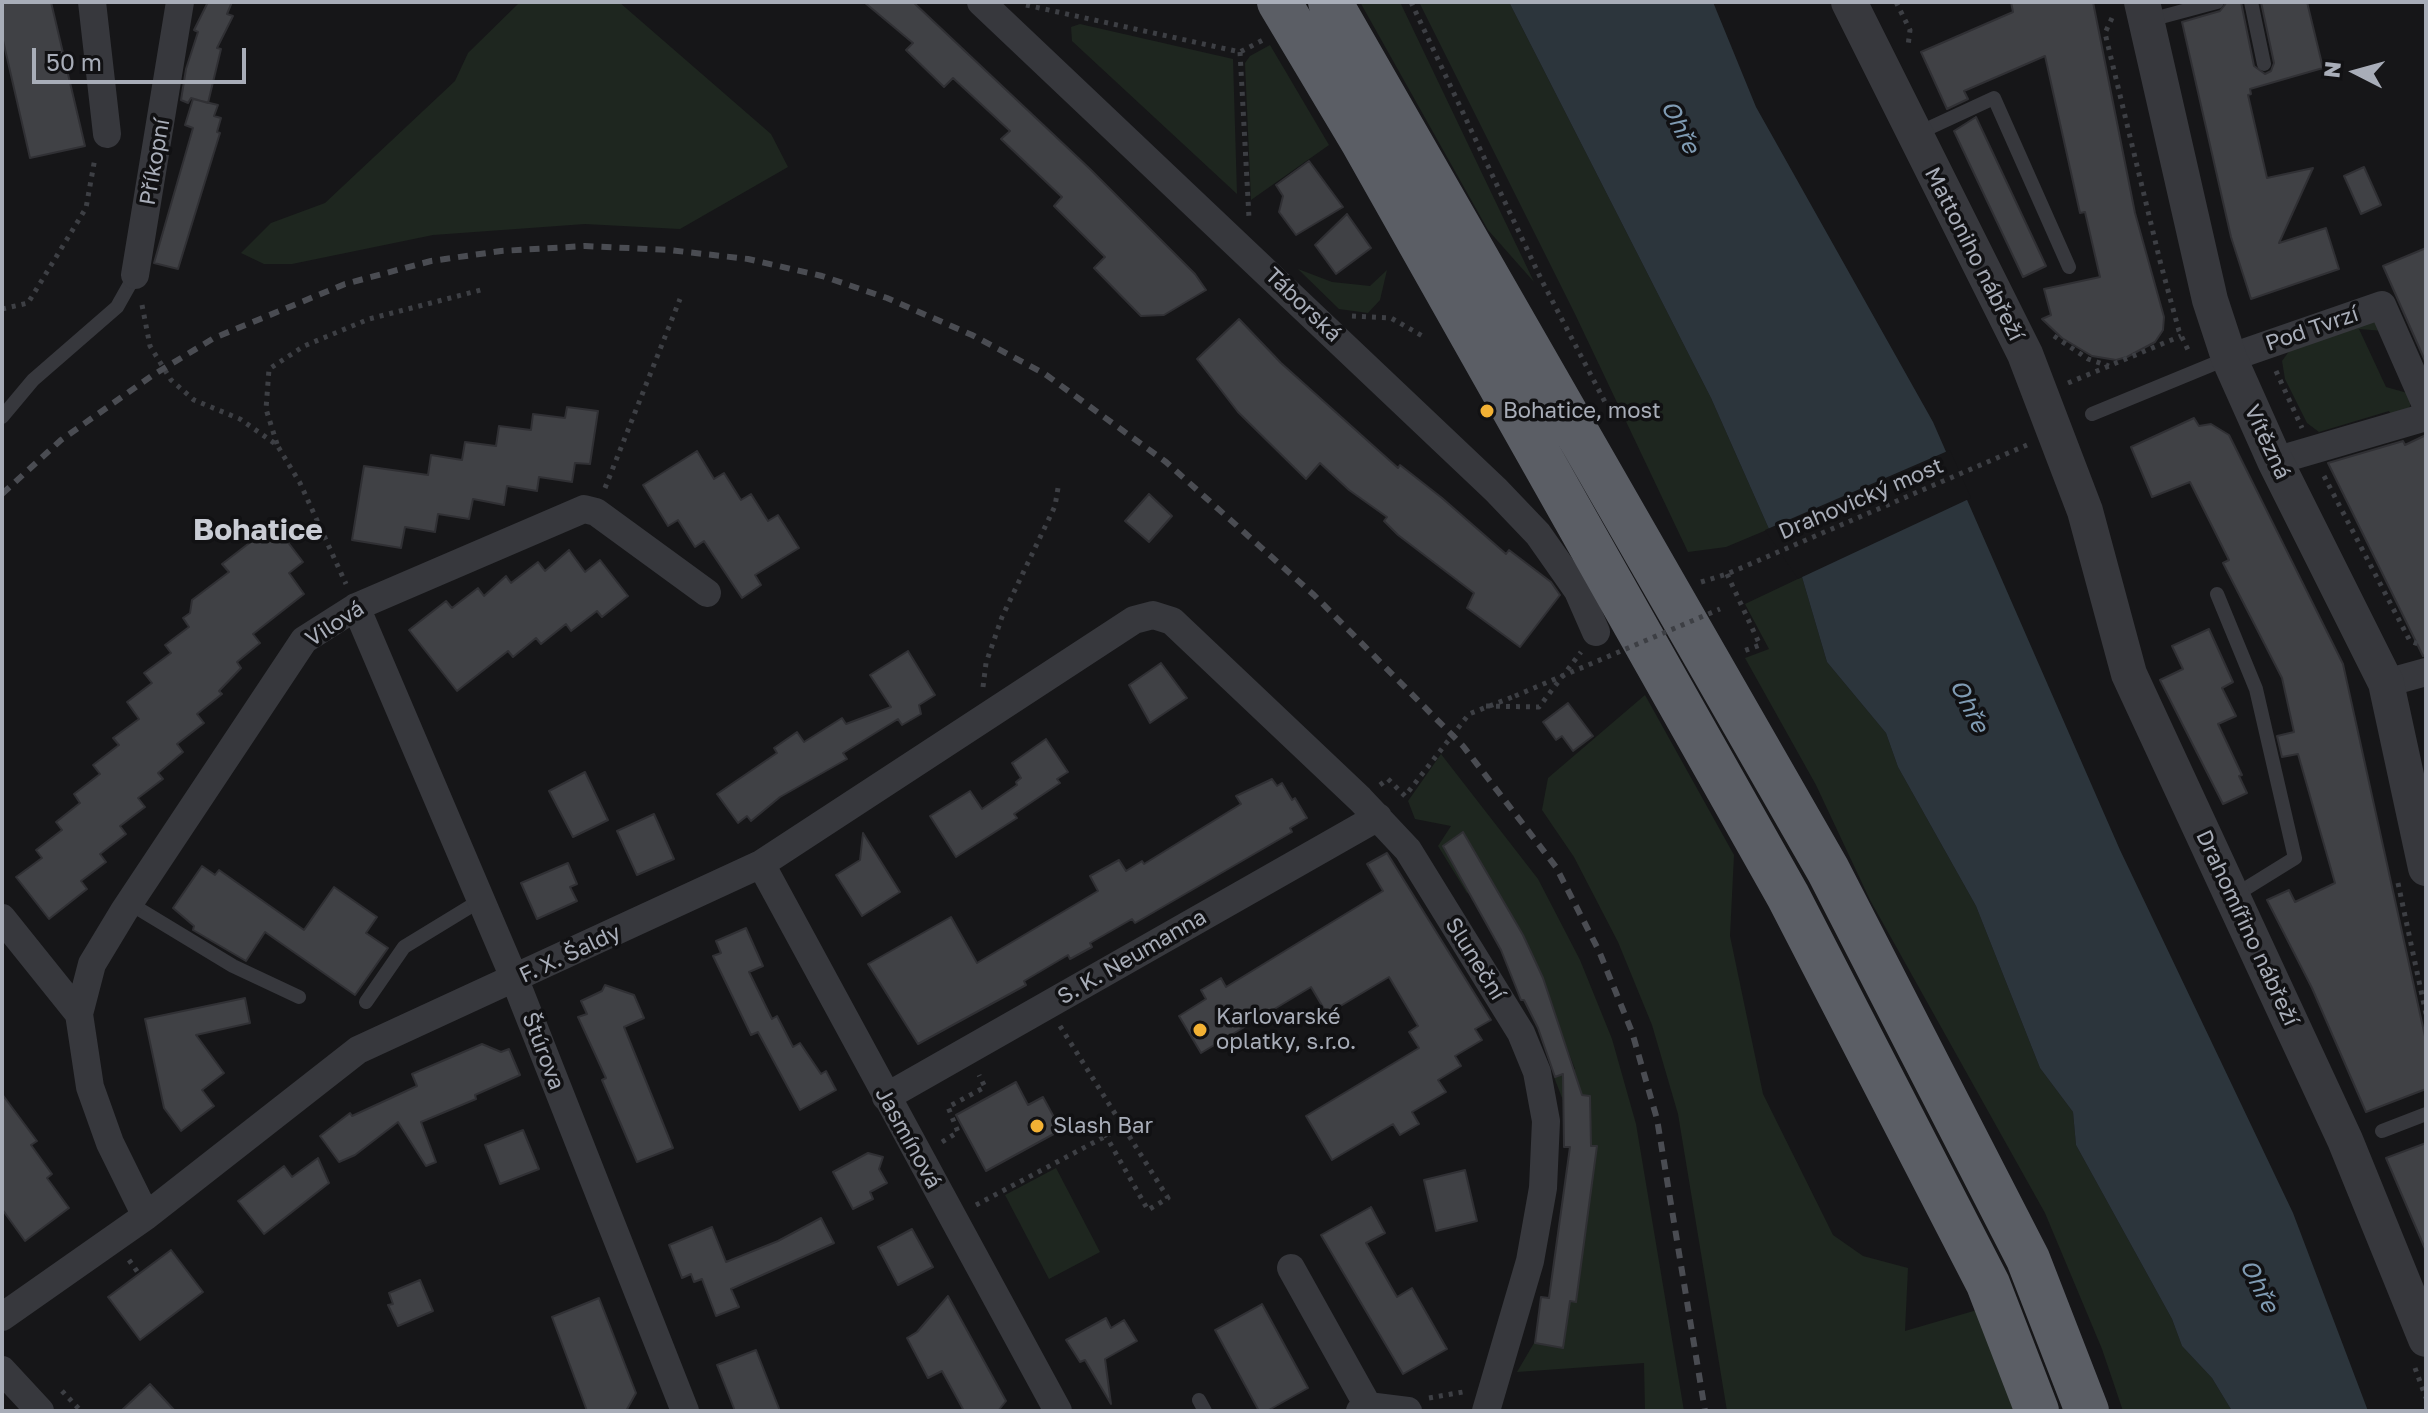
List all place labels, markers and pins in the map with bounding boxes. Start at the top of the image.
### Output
place label: Bohatice, most [1503,398,1661,424]
marker: Bohatice, most [1478,402,1496,420]
place label: Karlovarské oplatky, s.r.o. [1216,1004,1356,1056]
marker: Karlovarské oplatky, s.r.o. [1191,1021,1209,1039]
place label: Slash Bar [1053,1113,1153,1139]
marker: Slash Bar [1028,1117,1046,1135]

